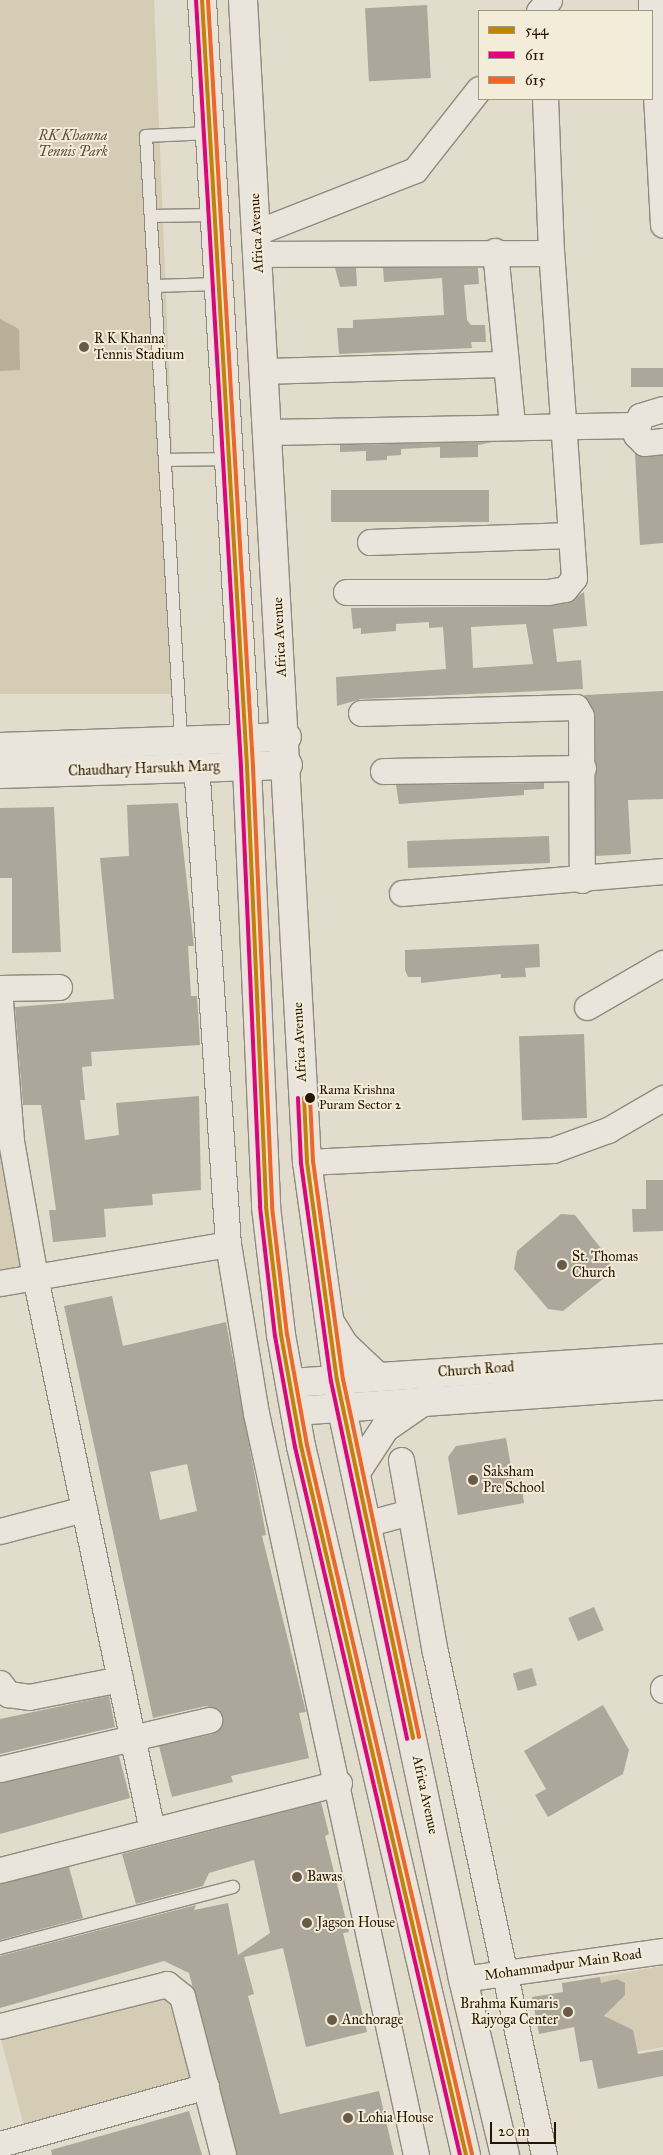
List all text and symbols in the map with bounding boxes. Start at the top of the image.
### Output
legend [478,10,653,100]
text: 544 [525,21,548,39]
text: 611 [525,46,544,64]
text: 615 [525,71,545,89]
park label: RK Khanna Tennis Park [38,128,108,160]
street label: Africa Avenue [247,193,267,273]
place label: R K Khanna Tennis Stadium [94,331,184,364]
marker: R K Khanna Tennis Stadium [78,341,90,353]
street label: Africa Avenue [270,597,290,677]
street label: Chaudhary Harsukh Marg [68,758,220,780]
street label: Africa Avenue [290,1002,310,1082]
place label: Rama Krishna Puram Sector 2 [319,1083,401,1114]
marker: Rama Krishna Puram Sector 2 [305,1093,315,1103]
place label: St. Thomas Church [572,1249,638,1282]
marker: St. Thomas Church [556,1259,568,1271]
street label: Church Road [437,1359,515,1381]
place label: Saksham Pre School [483,1464,545,1496]
marker: Saksham Pre School [467,1474,479,1486]
street label: Africa Avenue [408,1754,442,1836]
place label: Bawas [307,1869,342,1885]
marker: Bawas [291,1871,303,1883]
place label: Jagson House [317,1915,395,1931]
marker: Jagson House [301,1917,313,1929]
street label: Mohammadpur Main Road [483,1946,643,1984]
place label: Brahma Kumaris Rajyoga Center [460,1996,558,2028]
marker: Brahma Kumaris Rajyoga Center [562,2006,574,2018]
place label: Anchorage [342,2012,403,2028]
marker: Anchorage [326,2014,338,2026]
place label: Lohia House [358,2110,433,2126]
marker: Lohia House [342,2112,354,2124]
scale bar [493,2112,559,2144]
text: 20 m [498,2122,530,2140]

